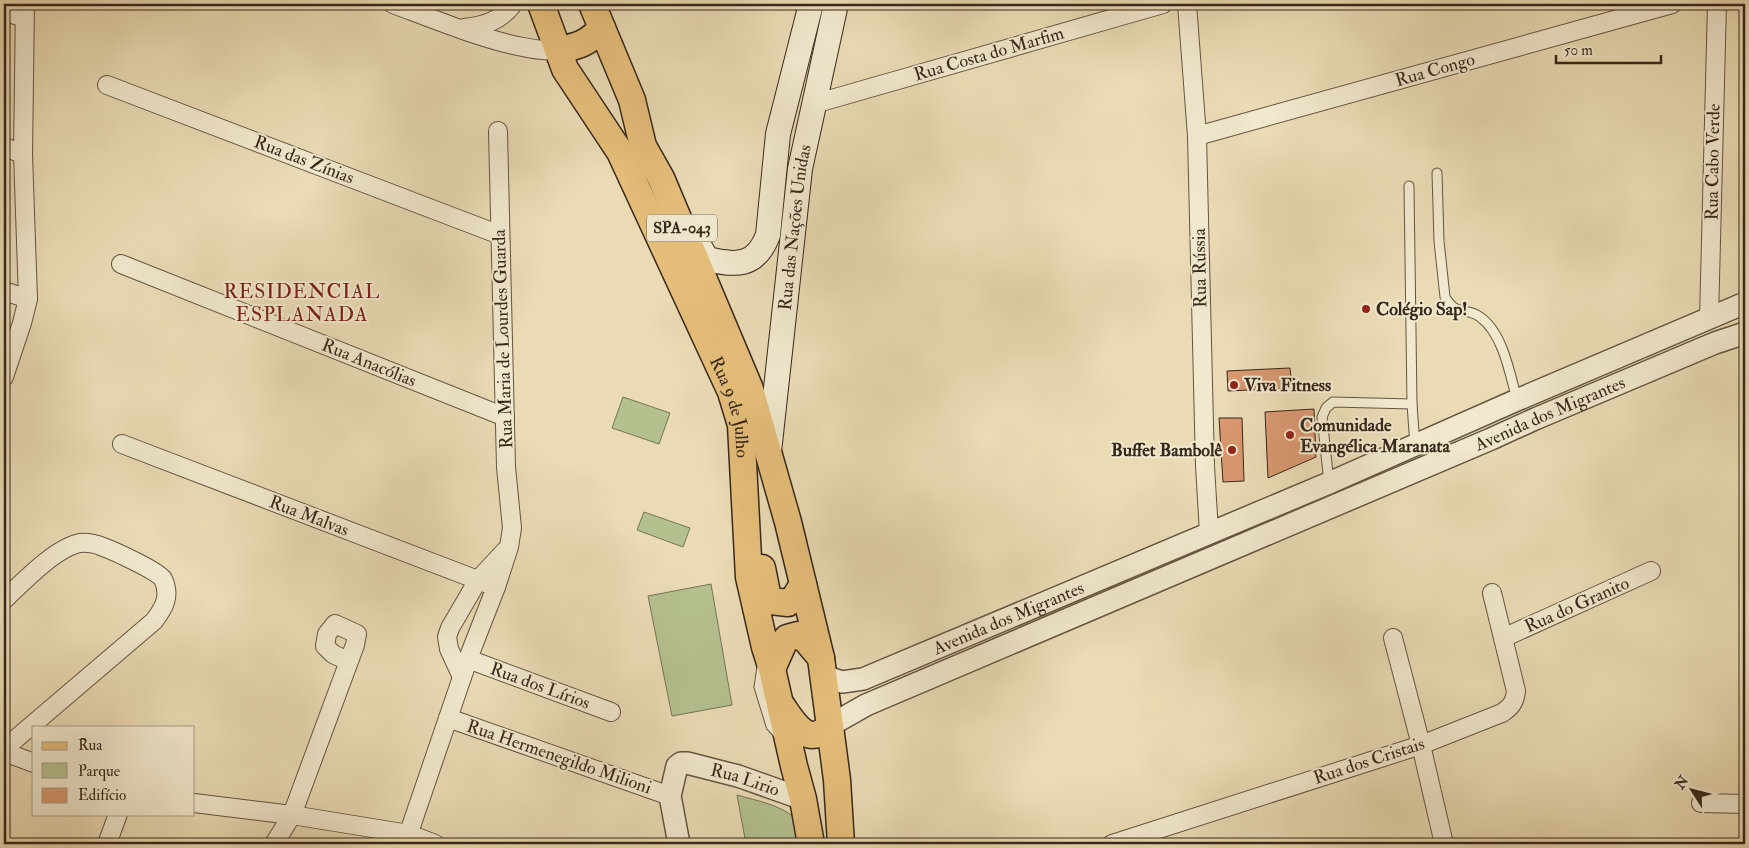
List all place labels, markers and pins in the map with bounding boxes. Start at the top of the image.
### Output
place label: Colégio Sap! [1376,298,1467,321]
marker: Colégio Sap! [1360,303,1372,315]
place label: Viva Fitness [1243,374,1331,397]
marker: Viva Fitness [1228,379,1240,391]
place label: Comunidade Evangélica Maranata [1300,414,1450,458]
marker: Comunidade Evangélica Maranata [1284,429,1296,441]
place label: Buffet Bambolê [1111,439,1222,462]
marker: Buffet Bambolê [1226,444,1238,456]

